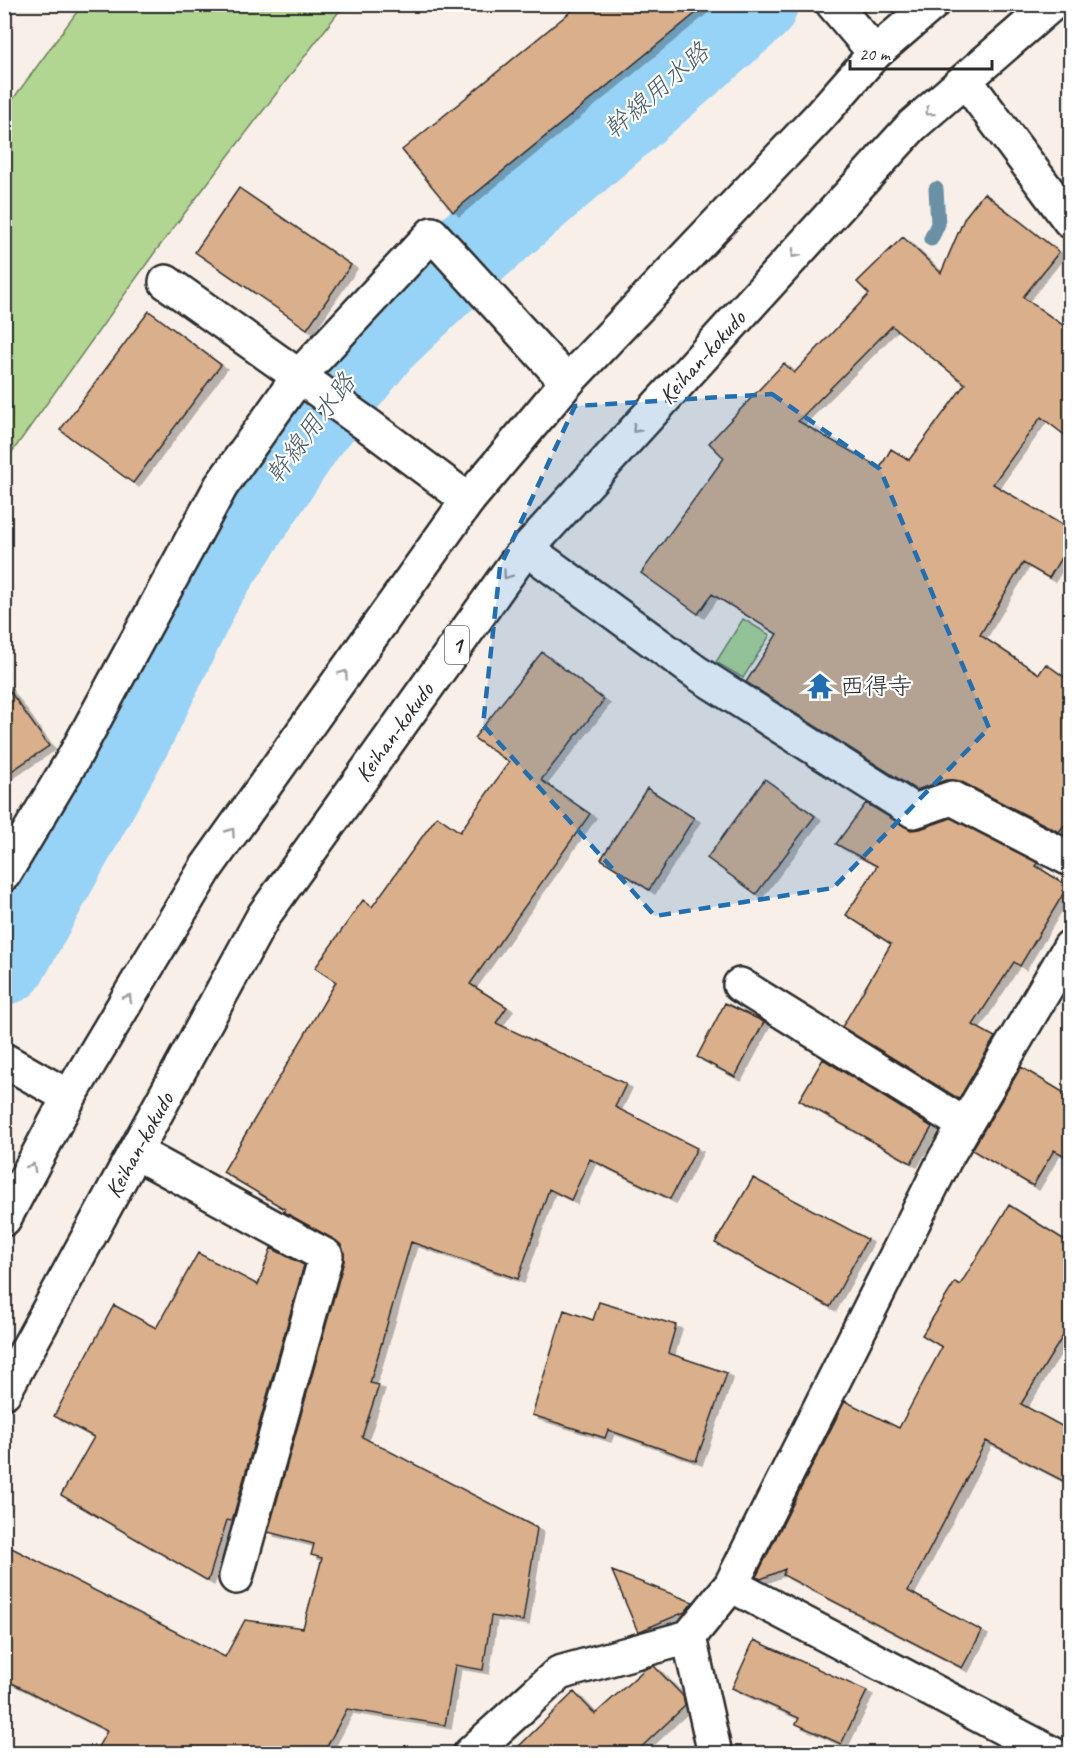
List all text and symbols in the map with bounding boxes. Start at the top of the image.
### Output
scale bar [850,33,992,71]
water label: 幹線用水路 [596,34,718,145]
text: 20 m [859,43,892,65]
one-way arrow [925,105,936,116]
one-way arrow [791,248,802,258]
street label: Keihan-kokudo [652,303,753,410]
water label: 幹線用水路 [258,365,364,490]
one-way arrow [632,423,643,433]
one-way arrow [503,569,514,580]
road number: 1 [445,626,469,664]
one-way arrow [337,669,348,680]
temple icon: 西得寺 [805,671,835,701]
place label: 西得寺 [840,671,912,701]
street label: Keihan-kokudo [348,675,441,788]
one-way arrow [224,828,235,839]
one-way arrow [121,994,133,1004]
street label: Keihan-kokudo [98,1086,181,1203]
one-way arrow [25,1163,36,1174]

